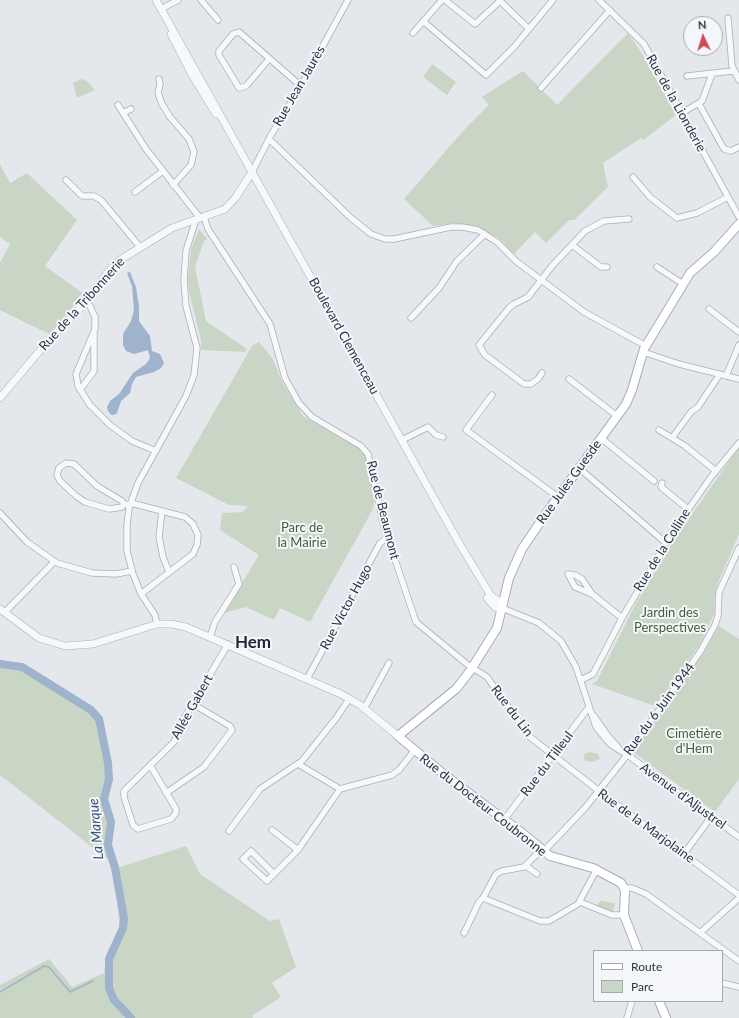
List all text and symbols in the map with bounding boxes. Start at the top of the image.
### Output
north arrow [683,16,723,56]
text: N [698,18,707,31]
street label: Rue Jean Jaurès [270,43,328,129]
street label: Rue de la Lionderie [643,52,709,154]
street label: Rue de la Tribonnerie [36,254,128,354]
street label: Boulevard Clemenceau [305,275,383,397]
street label: Rue Jules Guesde [533,437,605,527]
street label: Rue de Beaumont [363,459,403,561]
street label: Rue de la Colline [630,506,694,594]
park label: Parc de la Mairie [277,520,327,551]
street label: Rue Victor Hugo [317,562,375,652]
park label: Jardin des Perspectives [634,605,706,636]
district label: Hem [235,633,271,653]
street label: Rue du 6 Juin 1944 [620,660,698,758]
street label: Allée Gabert [168,672,216,742]
street label: Rue du Lin [488,682,536,740]
park label: Cimetière d'Hem [666,726,722,757]
street label: Rue du Tilleul [518,728,576,800]
street label: Rue du Docteur Coubronne [416,751,550,859]
street label: Avenue d'Aljustrel [637,760,729,832]
street label: Rue de la Marjolaine [595,786,697,866]
water label: La Marque [85,798,107,860]
legend [593,950,723,1002]
text: Route [631,959,662,974]
text: Parc [631,979,654,994]

